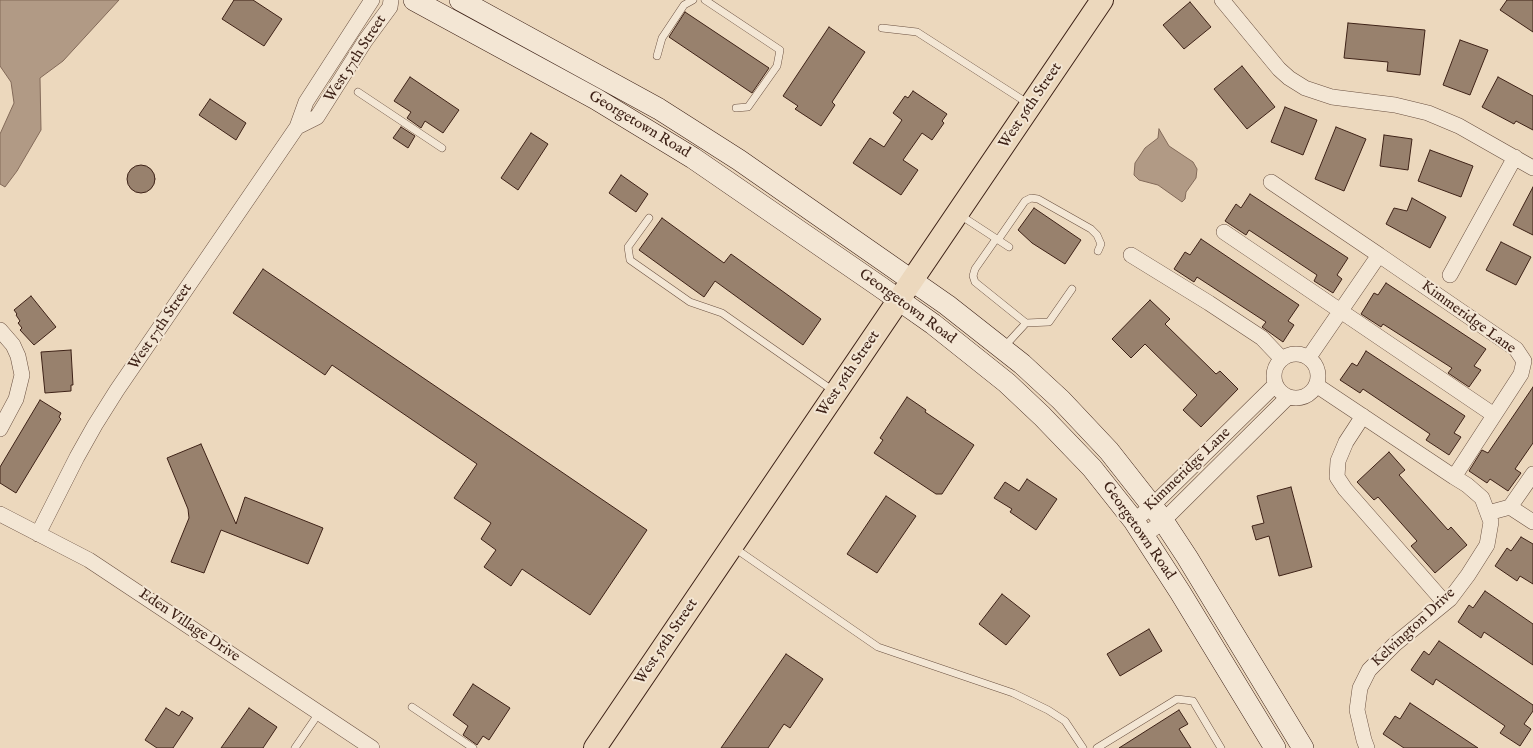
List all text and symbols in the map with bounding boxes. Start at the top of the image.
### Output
street label: West 57th Street [321,12,391,106]
street label: West 56th Street [996,60,1066,152]
street label: Georgetown Road [585,88,693,162]
street label: Georgetown Road [855,266,959,348]
street label: Kimmeridge Lane [1417,278,1519,358]
street label: West 57th Street [126,280,196,374]
street label: West 56th Street [814,328,884,420]
street label: Kimmeridge Lane [1141,424,1235,516]
street label: Georgetown Road [1098,479,1178,583]
street label: Eden Village Drive [135,585,243,667]
street label: Kelvington Drive [1368,585,1460,671]
street label: West 56th Street [632,596,702,688]

